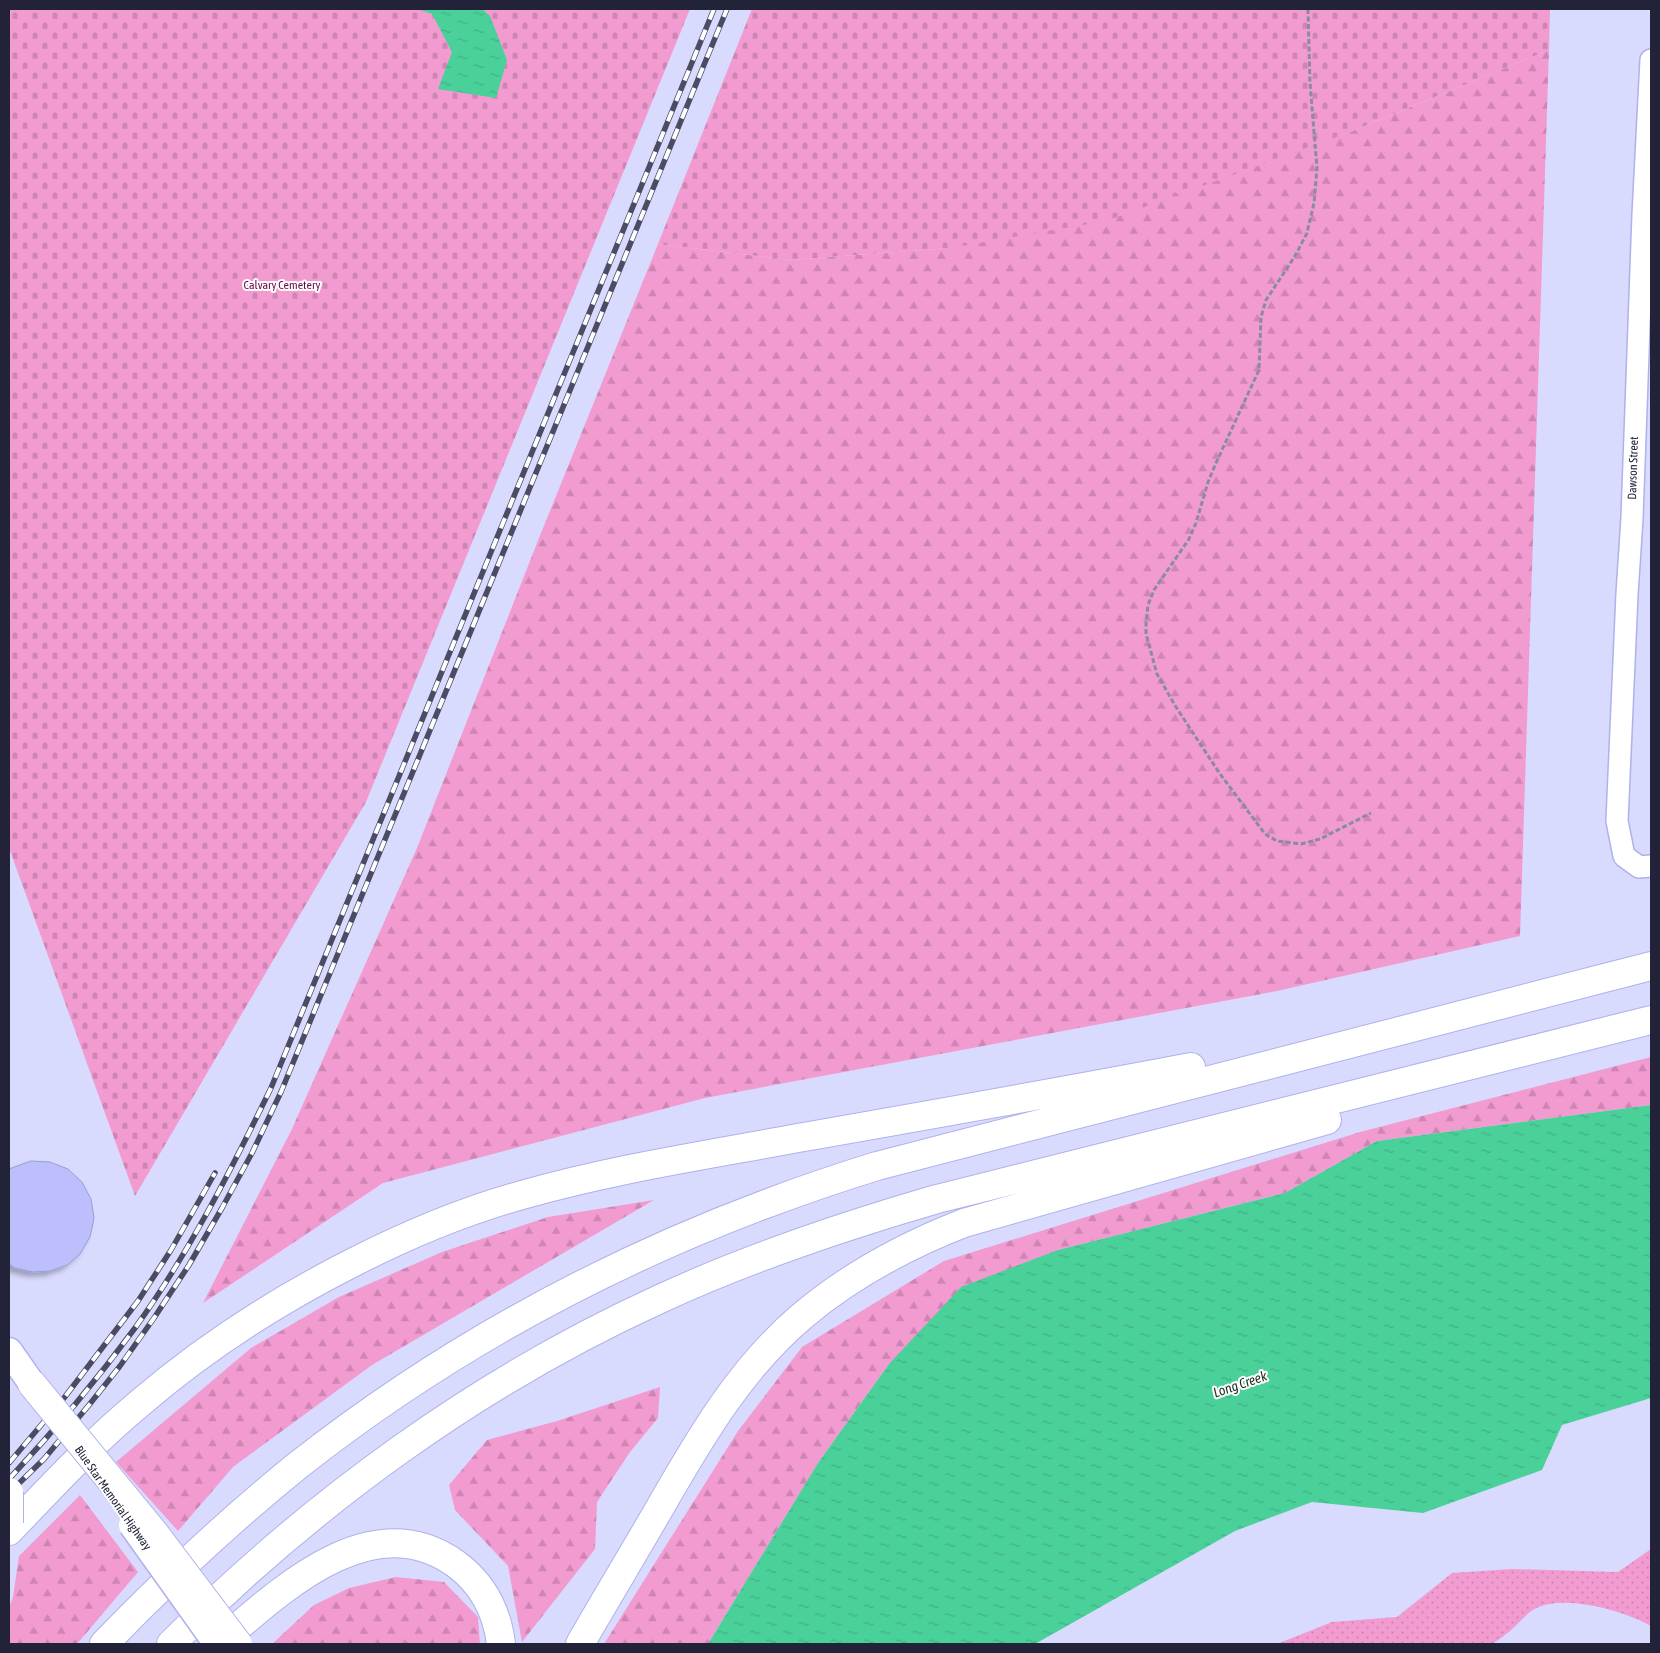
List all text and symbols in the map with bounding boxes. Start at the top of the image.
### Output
park label: Calvary Cemetery [244,278,320,292]
street label: Dawson Street [1625,436,1641,500]
water label: Long Creek [1211,1367,1270,1401]
street label: Blue Star Memorial Highway [72,1443,154,1553]

